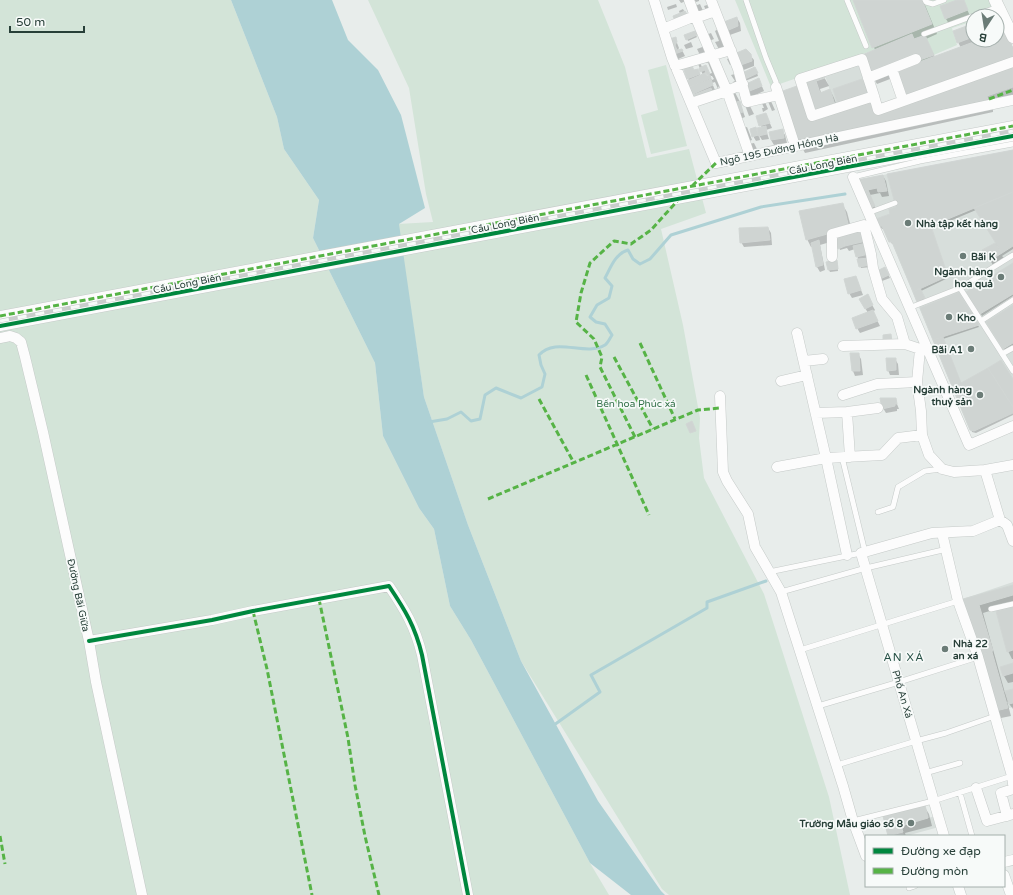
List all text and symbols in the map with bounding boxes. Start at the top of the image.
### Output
scale bar [10,8,84,34]
north arrow [965,8,1005,48]
text: 50 m [16,15,45,29]
text: B [978,30,988,44]
street label: Ngõ 195 Đường Hồng Hà [719,132,840,168]
street label: Cầu Long Biên [788,152,858,177]
street label: Cầu Long Biên [470,211,540,236]
marker: Nhà tập kết hàng [903,218,913,228]
place label: Nhà tập kết hàng [916,218,998,230]
marker: Bãi K [958,251,968,261]
place label: Bãi K [971,251,996,263]
place label: Ngành hàng hoa quả [934,266,993,290]
street label: Cầu Long Biên [152,271,222,296]
marker: Ngành hàng hoa quả [996,272,1006,282]
marker: Kho [944,312,954,322]
place label: Kho [957,312,976,324]
place label: Bãi A1 [932,344,963,356]
marker: Bãi A1 [966,344,976,354]
place label: Ngành hàng thuỷ sản [913,384,972,408]
marker: Ngành hàng thuỷ sản [975,390,985,400]
park label: Bến hoa Phúc xá [596,398,676,410]
street label: Đường Bãi Giữa [64,558,92,633]
place label: Nhà 22 an xá [953,638,988,662]
marker: Nhà 22 an xá [940,644,950,654]
district label: AN XÁ [884,650,924,664]
street label: Phố An Xá [889,669,915,720]
place label: Trường Mẫu giáo số 8 [799,818,904,830]
marker: Trường Mẫu giáo số 8 [906,818,916,828]
legend [865,835,1005,887]
text: Đường xe đạp [901,844,981,858]
text: Đường mòn [901,864,968,878]

